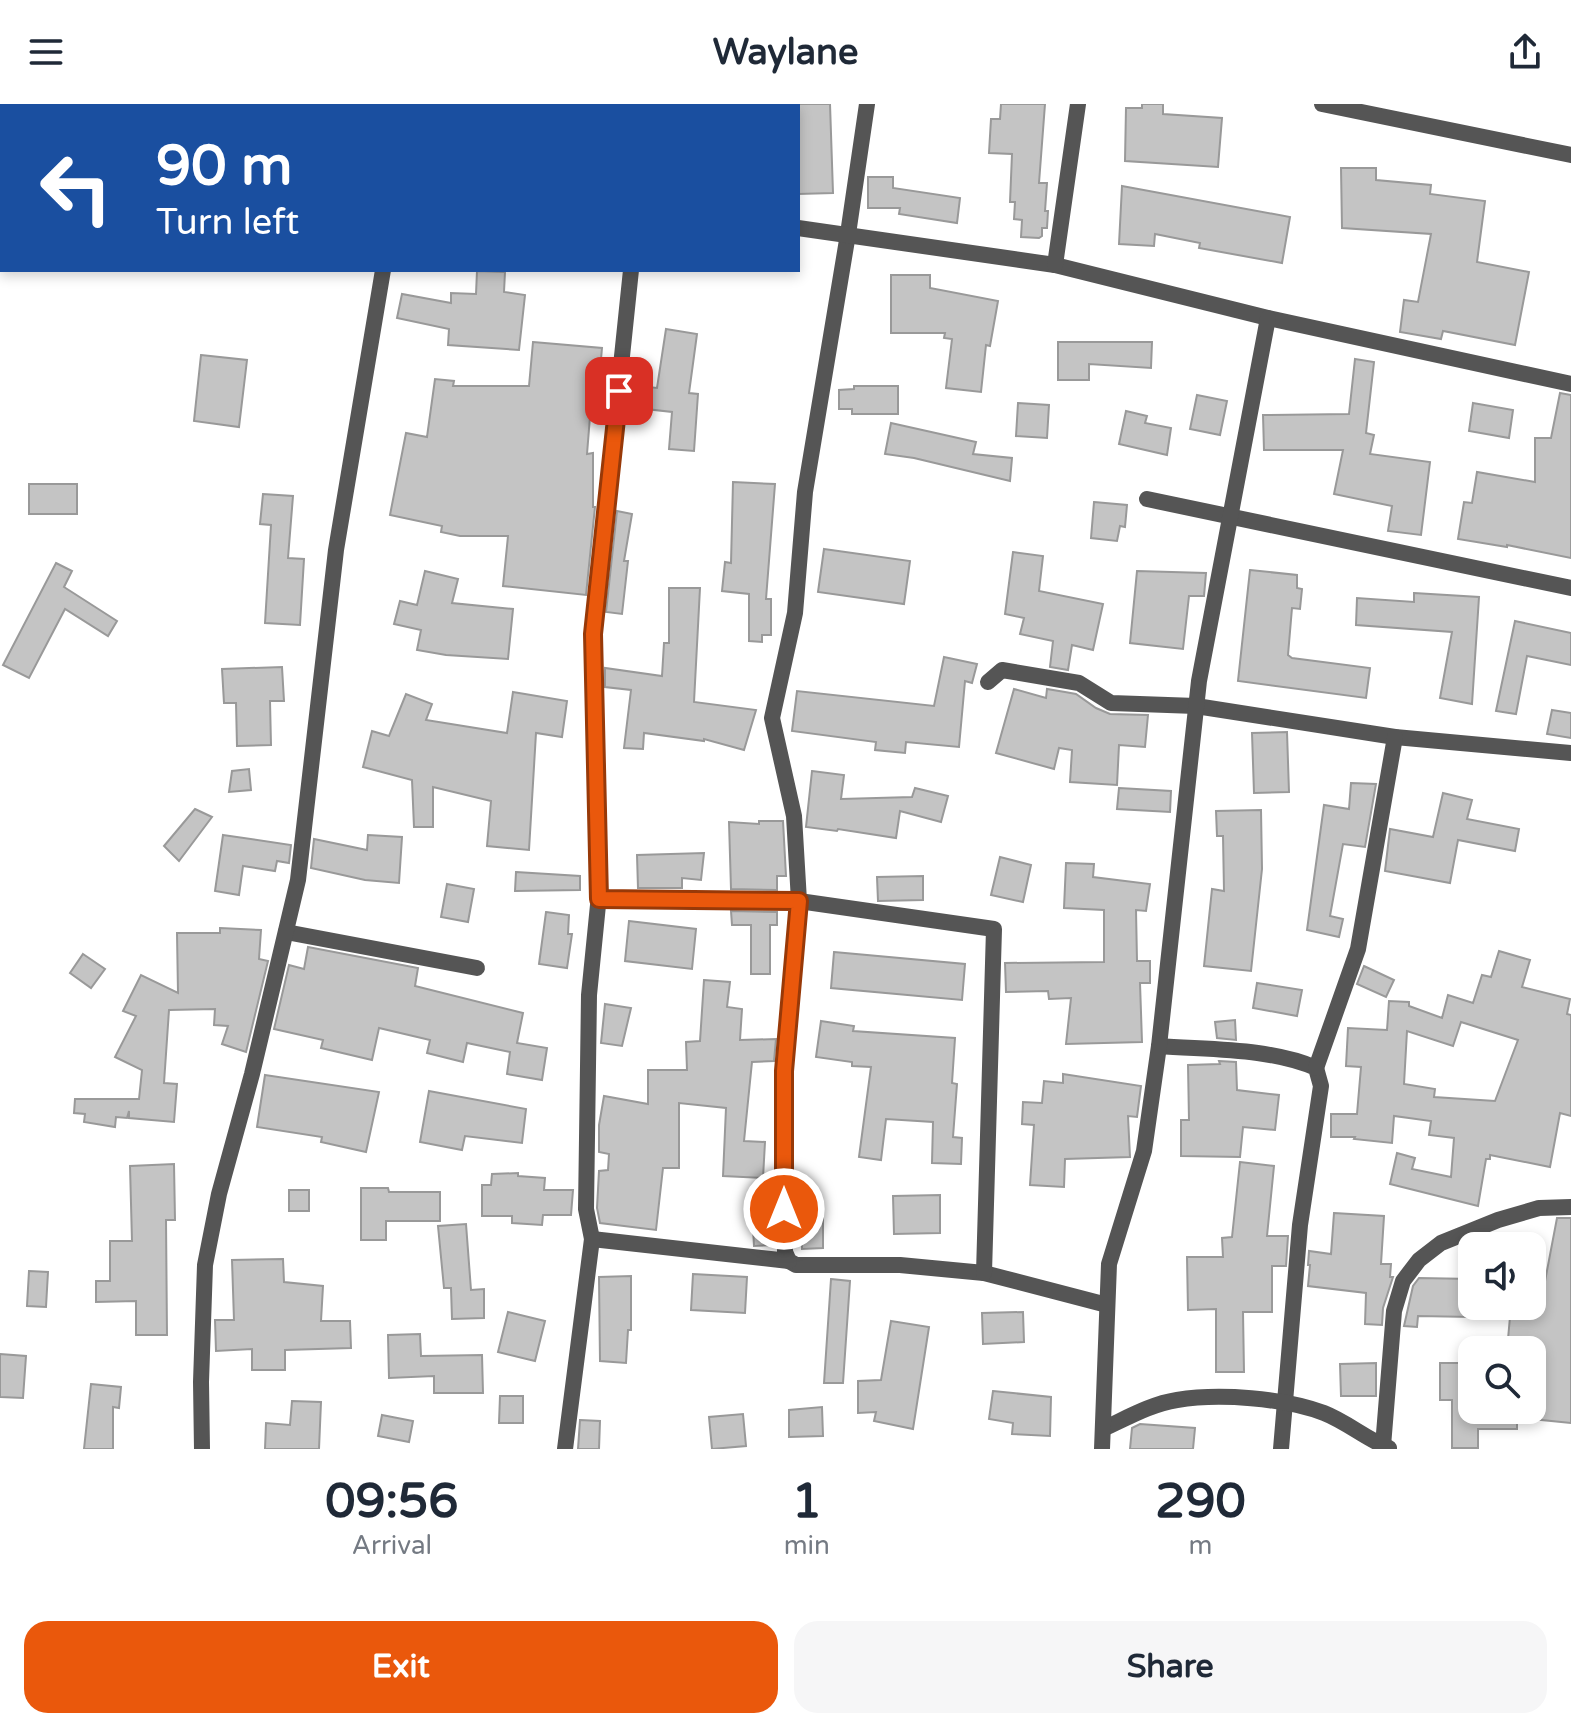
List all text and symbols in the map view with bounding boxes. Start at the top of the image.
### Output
icon: menu [24,30,68,74]
icon: share [1503,30,1547,74]
text: Waylane [713,31,858,74]
text: 90 m [156,133,292,200]
icon: left [24,136,128,240]
text: Turn left [156,201,299,244]
pin [585,357,653,425]
icon: arrive [597,369,641,413]
position arrow [742,1167,826,1251]
map controls [1458,1232,1546,1424]
button: sound [1458,1232,1546,1320]
button: search [1458,1336,1546,1424]
text: 09:56 [325,1473,458,1531]
text: 1 [792,1473,822,1531]
text: 290 [1155,1473,1246,1531]
text: Arrival [352,1530,432,1561]
text: min [784,1530,830,1561]
text: m [1189,1530,1212,1561]
button: Exit [24,1621,778,1713]
button: Share [794,1621,1547,1713]

